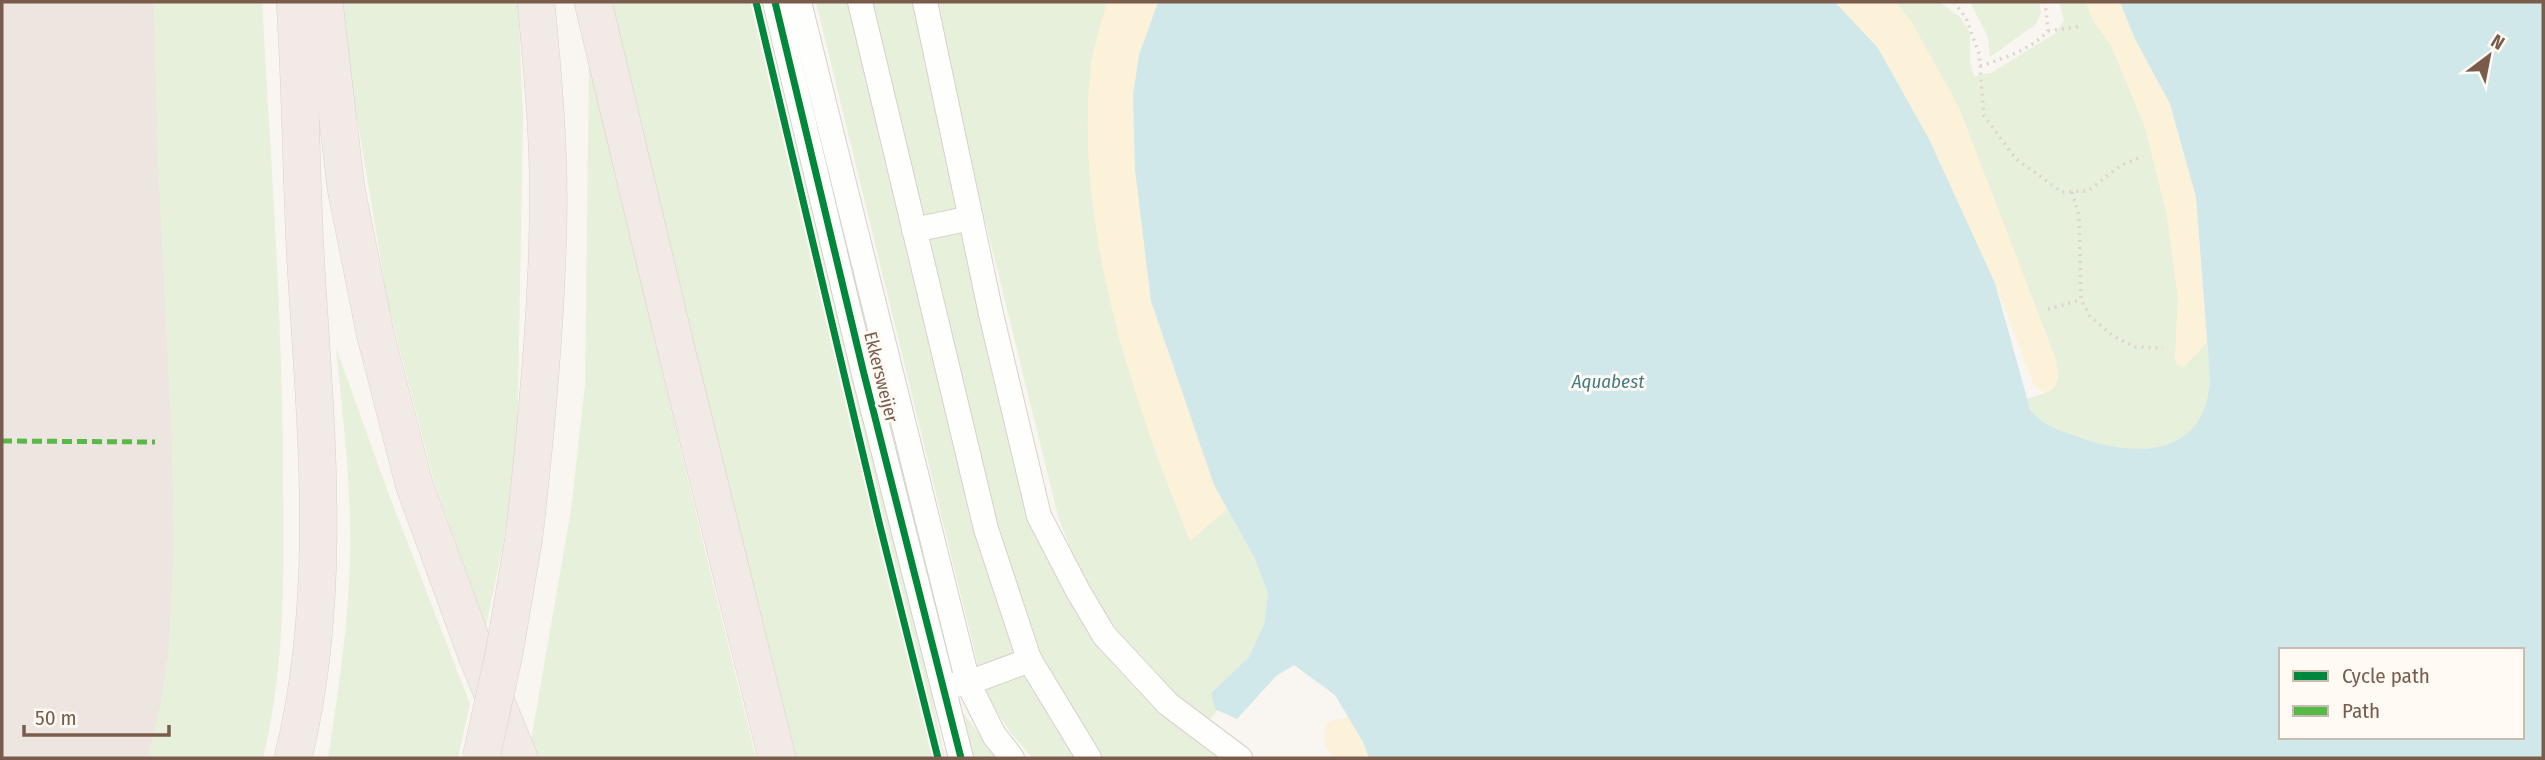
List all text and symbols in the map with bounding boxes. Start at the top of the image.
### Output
north arrow [2454,21,2524,91]
text: N [2487,29,2509,55]
street label: Ekkersweijer [859,329,903,425]
water label: Aquabest [1571,370,1645,393]
legend [2279,648,2524,739]
text: Cycle path [2342,663,2430,689]
scale bar [24,694,170,738]
text: Path [2342,698,2380,724]
text: 50 m [35,705,77,731]

